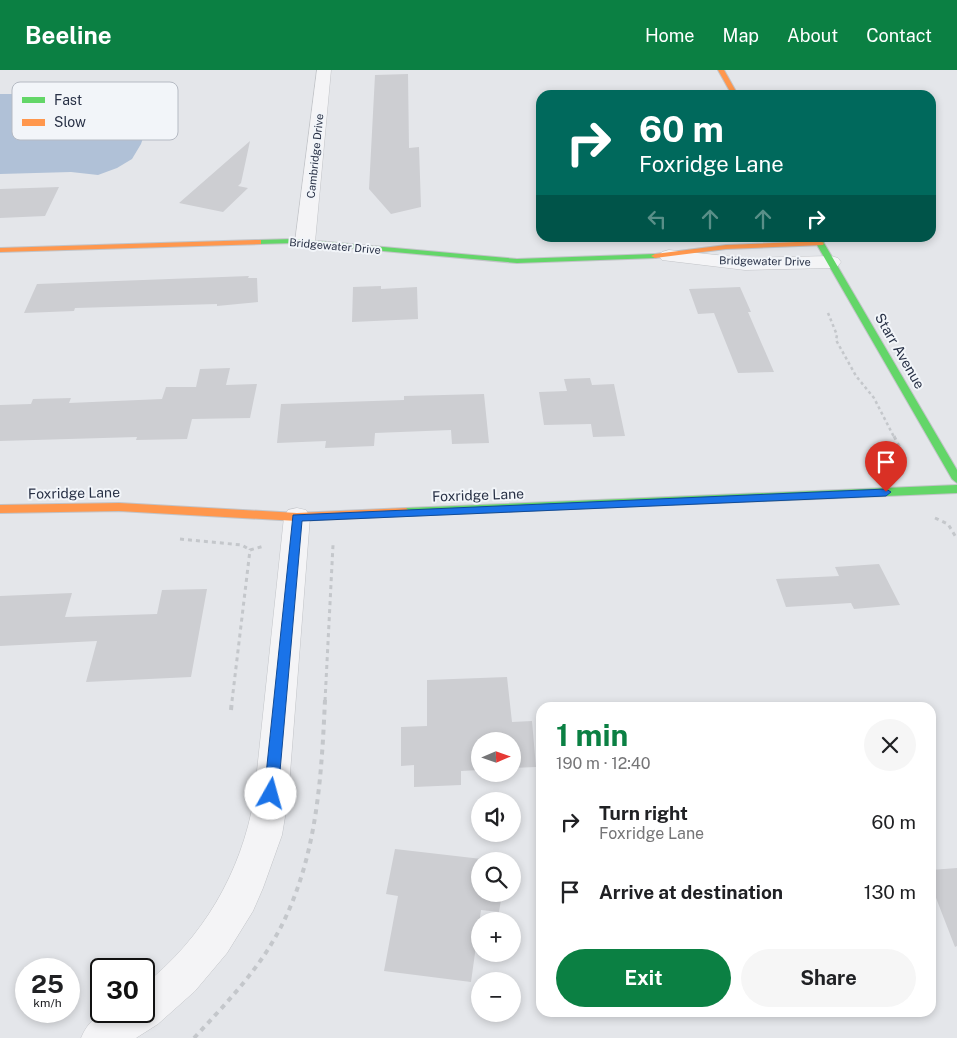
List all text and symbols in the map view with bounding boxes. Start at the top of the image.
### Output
text: Beeline [25,21,112,49]
text: Home [645,25,695,46]
text: Map [723,25,759,46]
text: About [787,25,838,46]
text: Contact [866,25,932,46]
legend [12,82,178,140]
text: Fast [54,92,82,108]
text: 60 m [639,109,724,150]
icon: right [556,110,621,175]
street label: Cambridge Drive [305,113,325,199]
text: Slow [54,114,86,130]
text: Foxridge Lane [639,151,784,177]
icon: left [643,205,671,233]
icon: ahead [696,205,724,233]
icon: ahead [749,205,777,233]
icon: right [802,205,830,233]
street label: Bridgewater Drive [289,236,381,256]
street label: Bridgewater Drive [719,254,811,268]
street label: Starr Avenue [872,310,928,392]
pin [865,441,907,492]
icon: arrive [872,448,900,476]
street label: Foxridge Lane [28,484,120,502]
street label: Foxridge Lane [432,485,524,505]
text: 1 min [556,717,628,753]
button: close [864,719,916,771]
north arrow [471,732,521,782]
map controls [471,732,521,1022]
text: 190 m · 12:40 [556,754,651,773]
position arrow [244,767,296,819]
button: sound [471,792,521,842]
text: Turn right [599,802,688,824]
icon: right [556,808,584,836]
text: 60 m [872,811,916,833]
text: Foxridge Lane [599,824,704,843]
button: search [471,852,521,902]
icon: arrive [556,878,584,906]
text: Arrive at destination [599,881,783,903]
text: 130 m [864,881,916,903]
button: + [471,912,521,962]
button: Exit [556,949,731,1007]
button: Share [741,949,916,1007]
speed limit sign: 30 [90,958,155,1023]
text: 25 [31,969,64,999]
button: − [471,972,521,1022]
text: km/h [33,996,62,1010]

